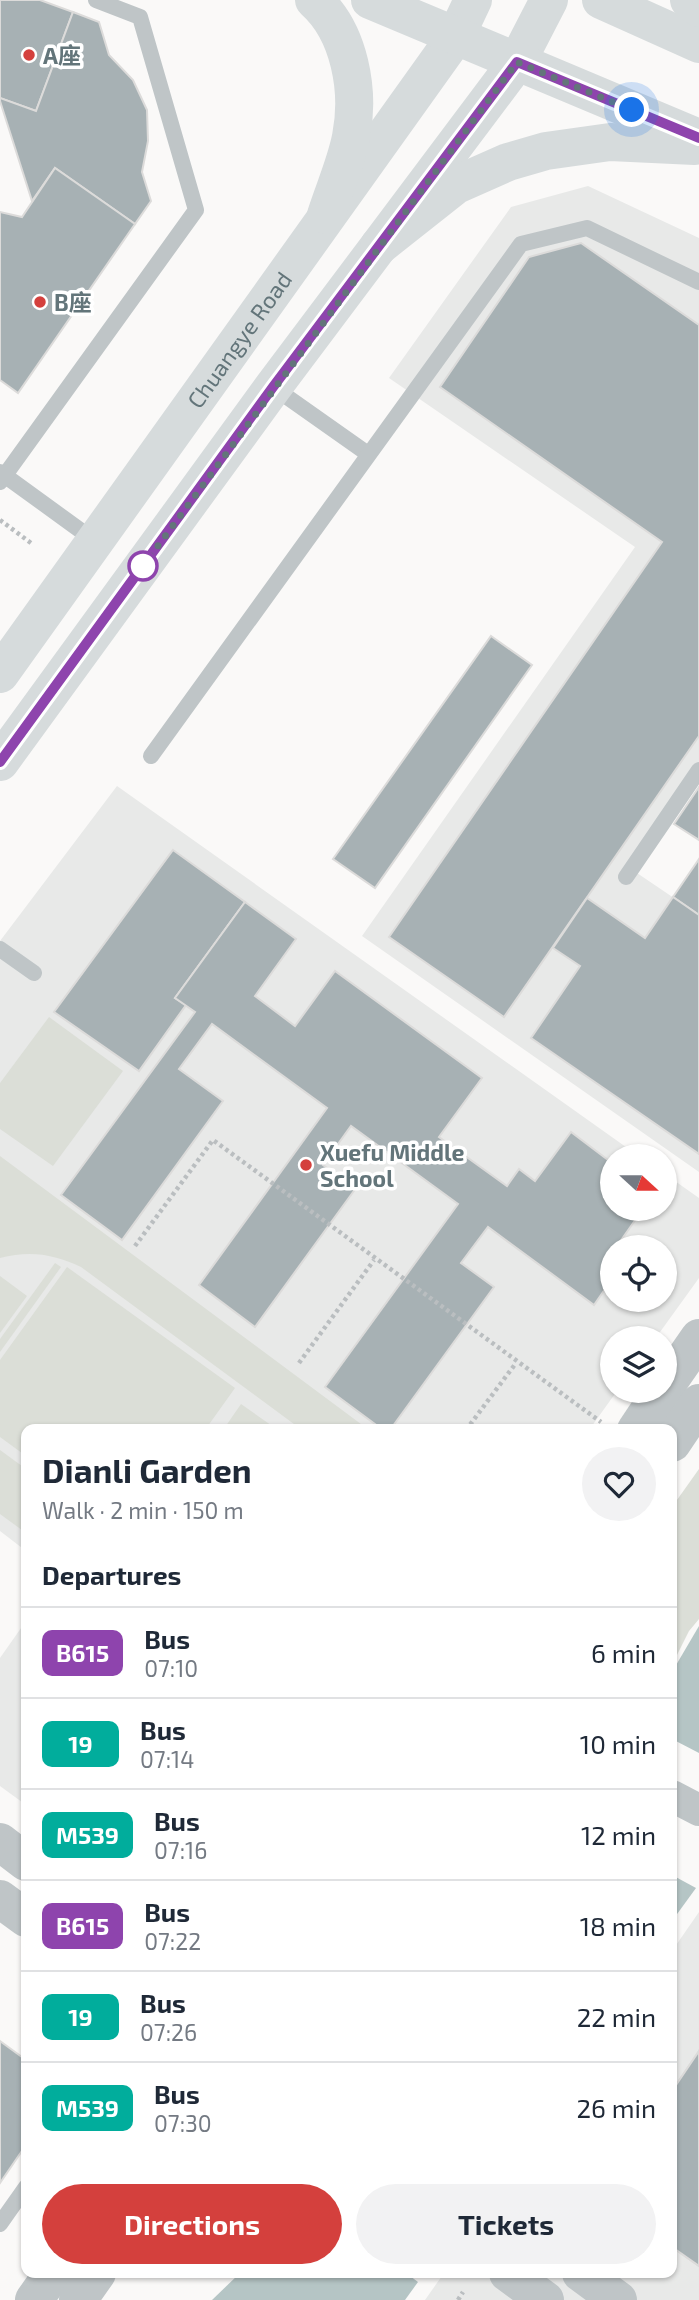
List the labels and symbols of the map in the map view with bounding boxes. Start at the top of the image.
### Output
place label: A座 [43,41,81,69]
marker: A座 [21,47,37,63]
your location [614,92,649,127]
street label: Chuangye Road [181,266,297,413]
place label: B座 [54,288,92,316]
marker: B座 [32,294,48,310]
unlabelled marker [128,551,158,581]
place label: Xuefu Middle School [320,1138,465,1192]
north arrow [600,1144,677,1222]
marker: Xuefu Middle School [298,1157,314,1173]

